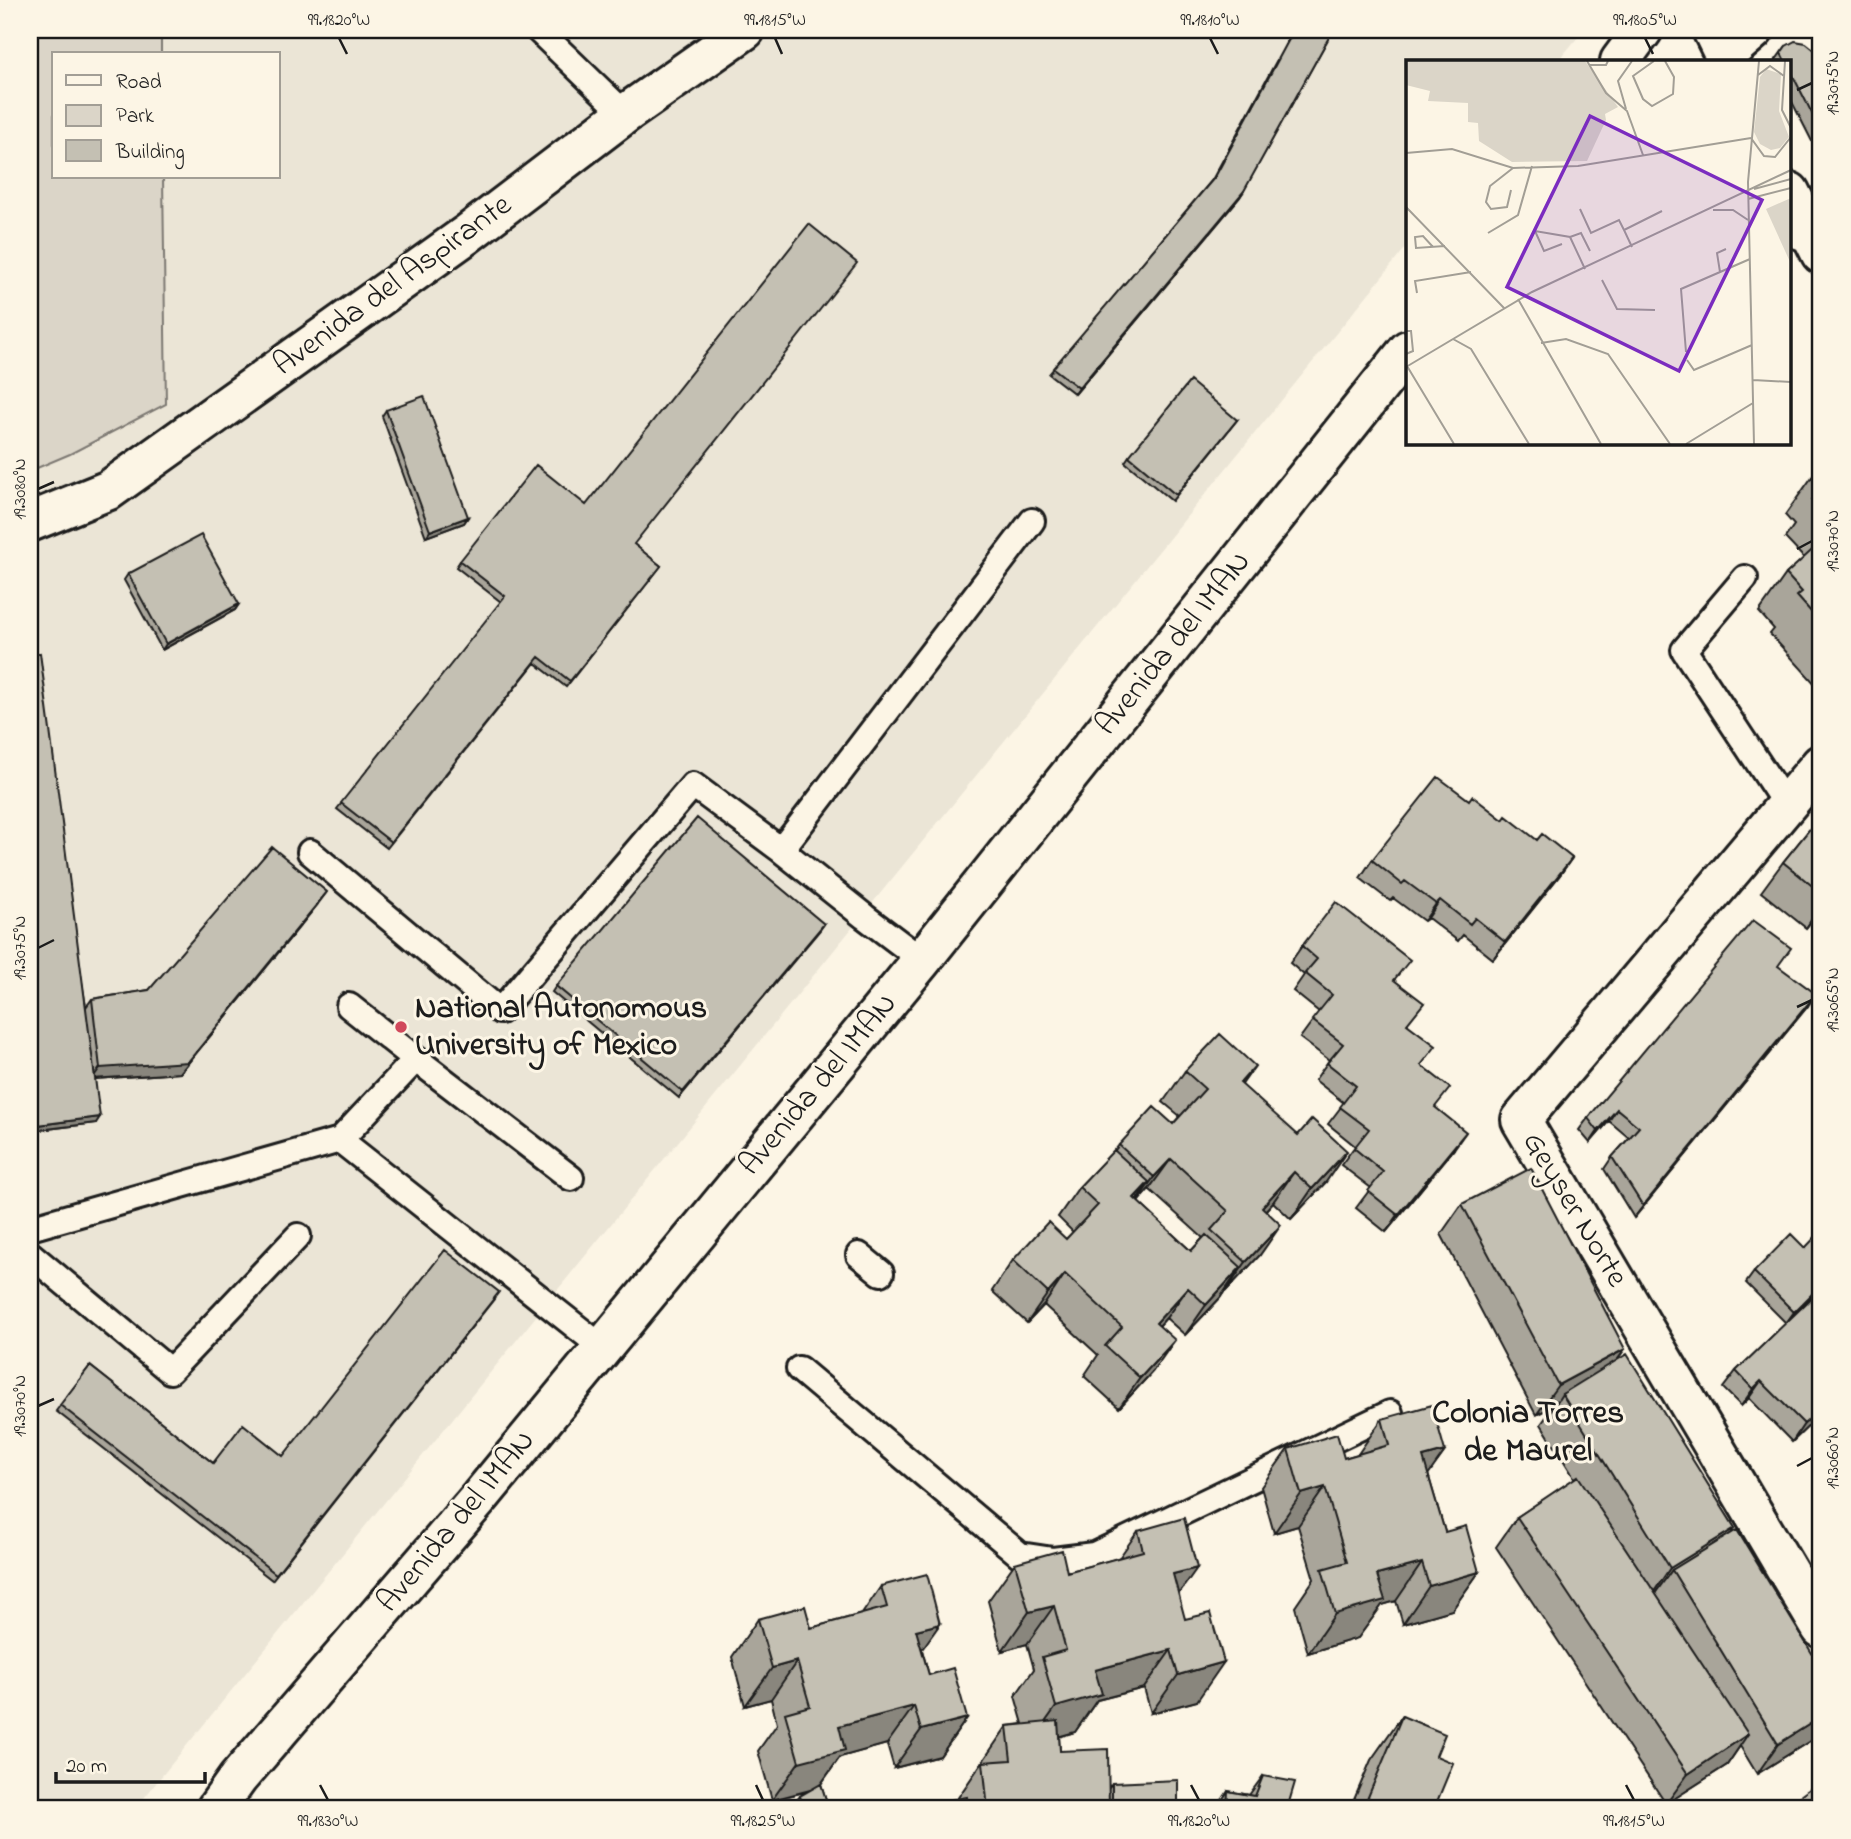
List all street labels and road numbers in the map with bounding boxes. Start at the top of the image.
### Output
street label: Avenida del Aspirante [264,183,523,389]
street label: Avenida del IMAN [1085,541,1263,747]
street label: Avenida del IMAN [728,983,910,1187]
street label: Geyser Norte [1509,1123,1639,1297]
street label: Avenida del IMAN [366,1420,548,1624]

